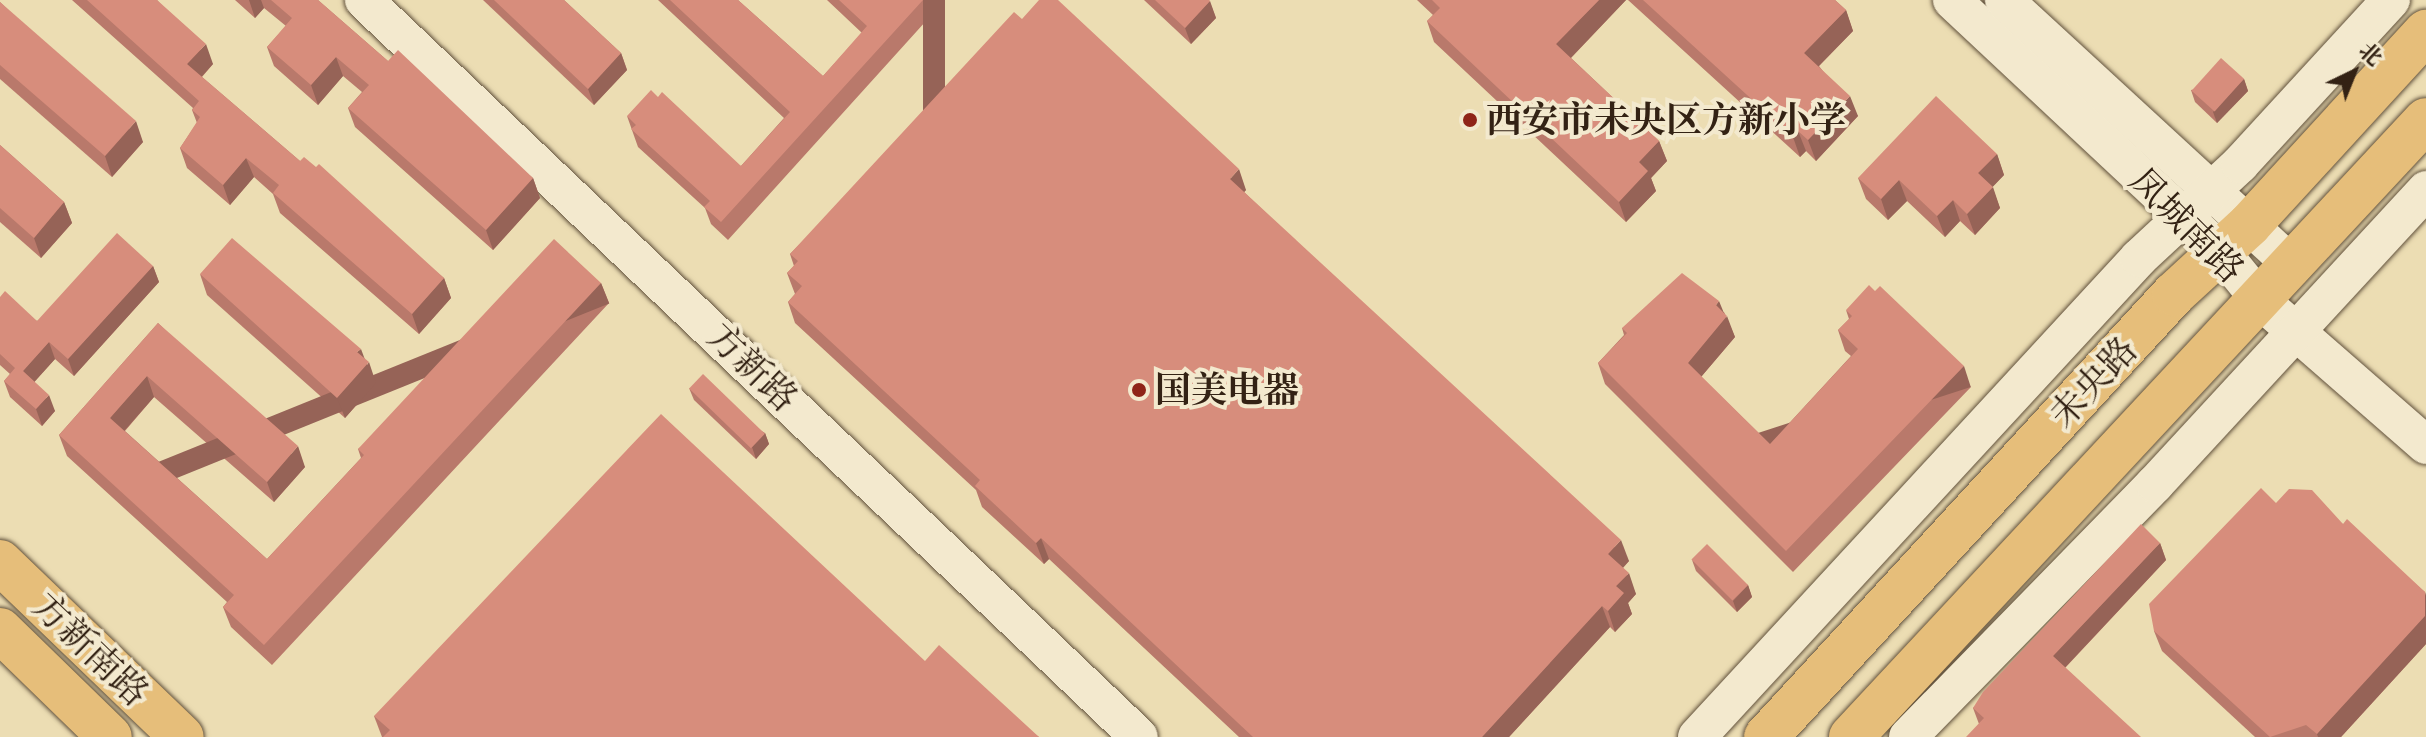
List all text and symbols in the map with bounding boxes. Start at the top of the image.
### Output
north arrow [2314,32,2394,112]
text: 北 [2353,36,2389,72]
place label: 西安市未央区方新小学 [1486,98,1846,142]
marker: 西安市未央区方新小学 [1461,111,1479,129]
street label: 凤城南路 [2121,159,2253,291]
street label: 方新路 [699,314,807,420]
street label: 未央路 [2040,328,2146,436]
place label: 国美电器 [1155,368,1299,412]
marker: 国美电器 [1130,381,1148,399]
street label: 方新南路 [24,583,158,715]

